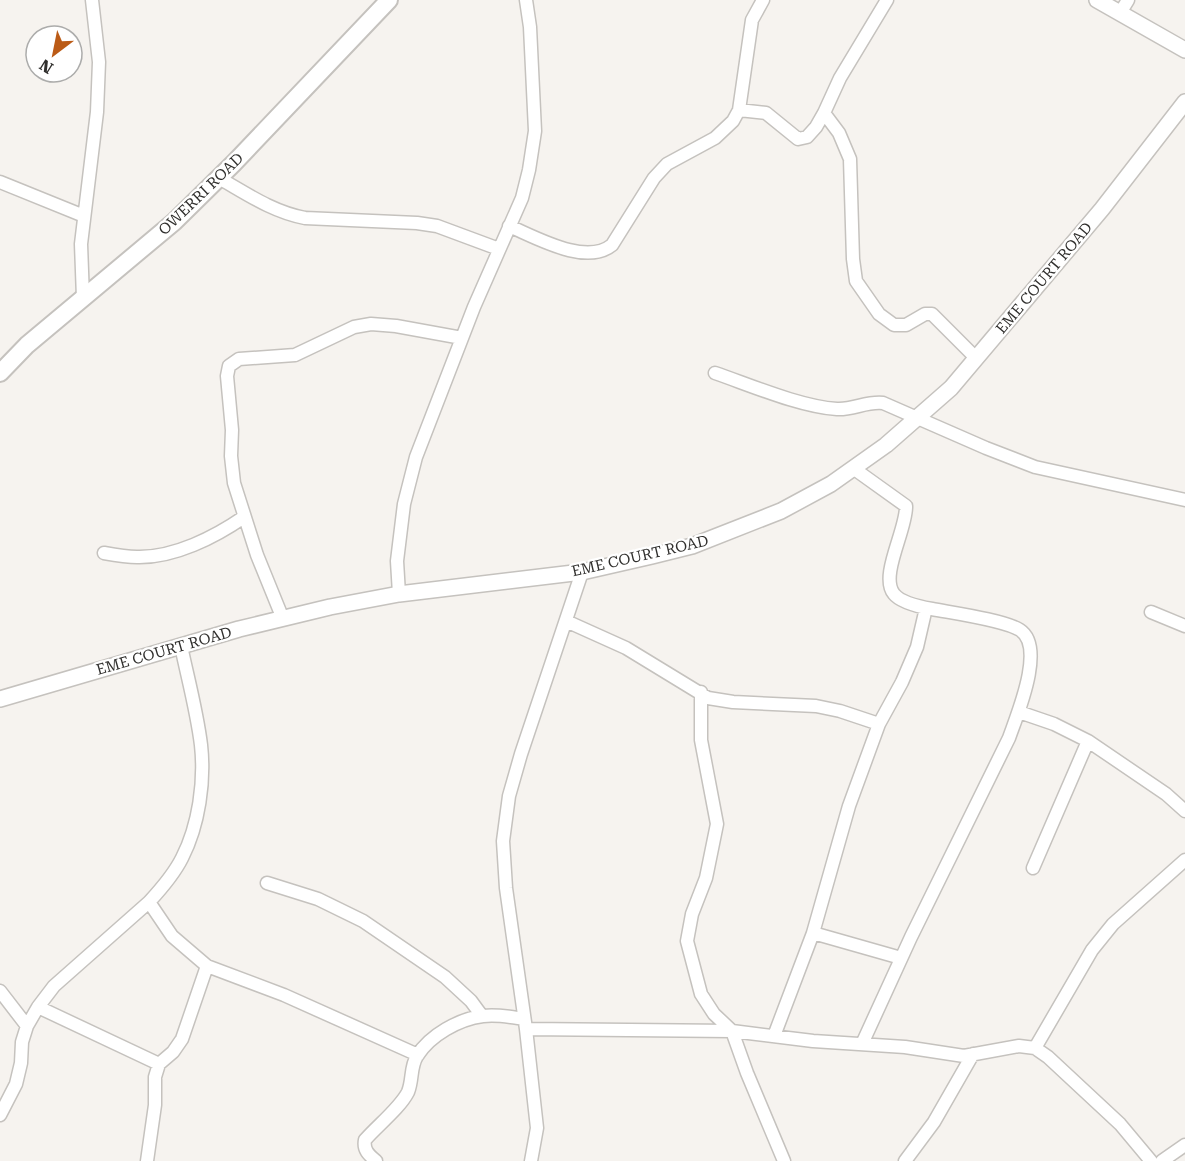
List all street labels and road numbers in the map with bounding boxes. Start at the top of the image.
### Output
street label: OWERRI ROAD [155,149,247,239]
street label: EME COURT ROAD [992,219,1096,337]
street label: EME COURT ROAD [570,531,710,581]
street label: EME COURT ROAD [94,623,234,679]

